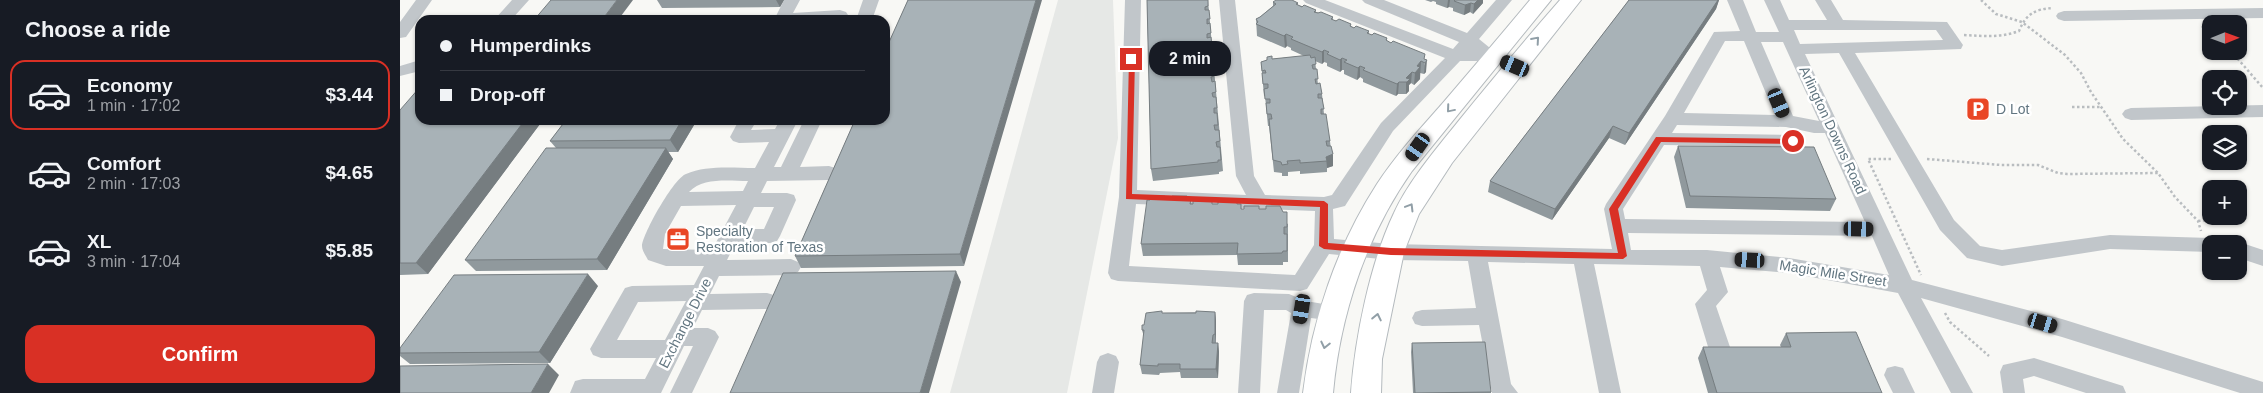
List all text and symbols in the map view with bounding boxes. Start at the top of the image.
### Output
north arrow [2202,15,2248,60]
map controls [2202,15,2247,280]
text: Choose a ride [25,17,170,42]
text: Humperdinks [470,35,591,56]
one-way arrow [1531,37,1540,46]
callout: 2 min [1148,42,1231,76]
route end [1120,48,1142,70]
text: 2 min [1169,50,1211,67]
car [1498,53,1531,79]
street label: Arlington Downs Road [1796,63,1870,197]
button: locate [2202,70,2247,115]
icon: car [27,73,72,118]
text: Economy [87,75,173,96]
text: $3.44 [325,84,373,105]
text: Drop-off [470,84,545,105]
car [1766,86,1791,120]
parking icon: D Lot [1965,96,1991,122]
text: 1 min · 17:02 [87,97,180,114]
place label: D Lot [1996,101,2030,117]
one-way arrow [1447,103,1455,112]
button: layers [2202,125,2247,170]
car [1403,130,1432,164]
route start [1782,130,1804,152]
icon: car [27,151,72,196]
text: Comfort [87,153,161,174]
text: $4.65 [325,162,373,183]
text: 2 min · 17:03 [87,175,180,192]
button: + [2202,180,2247,225]
one-way arrow [1404,204,1414,213]
car [1843,221,1874,237]
place label: Specialty Restoration of Texas [696,223,823,255]
office icon: Specialty Restoration of Texas [665,226,691,252]
icon: car [27,229,72,274]
text: XL [87,231,111,252]
button: − [2202,235,2247,280]
text: $5.85 [325,240,373,261]
car [1734,252,1765,268]
text: 3 min · 17:04 [87,253,180,270]
street label: Magic Mile Street [1778,257,1888,289]
street label: Exchange Drive [655,275,715,371]
car [1292,293,1311,325]
car [2026,311,2059,335]
one-way arrow [1371,313,1382,322]
button: Confirm [25,325,375,383]
one-way arrow [1320,341,1331,350]

